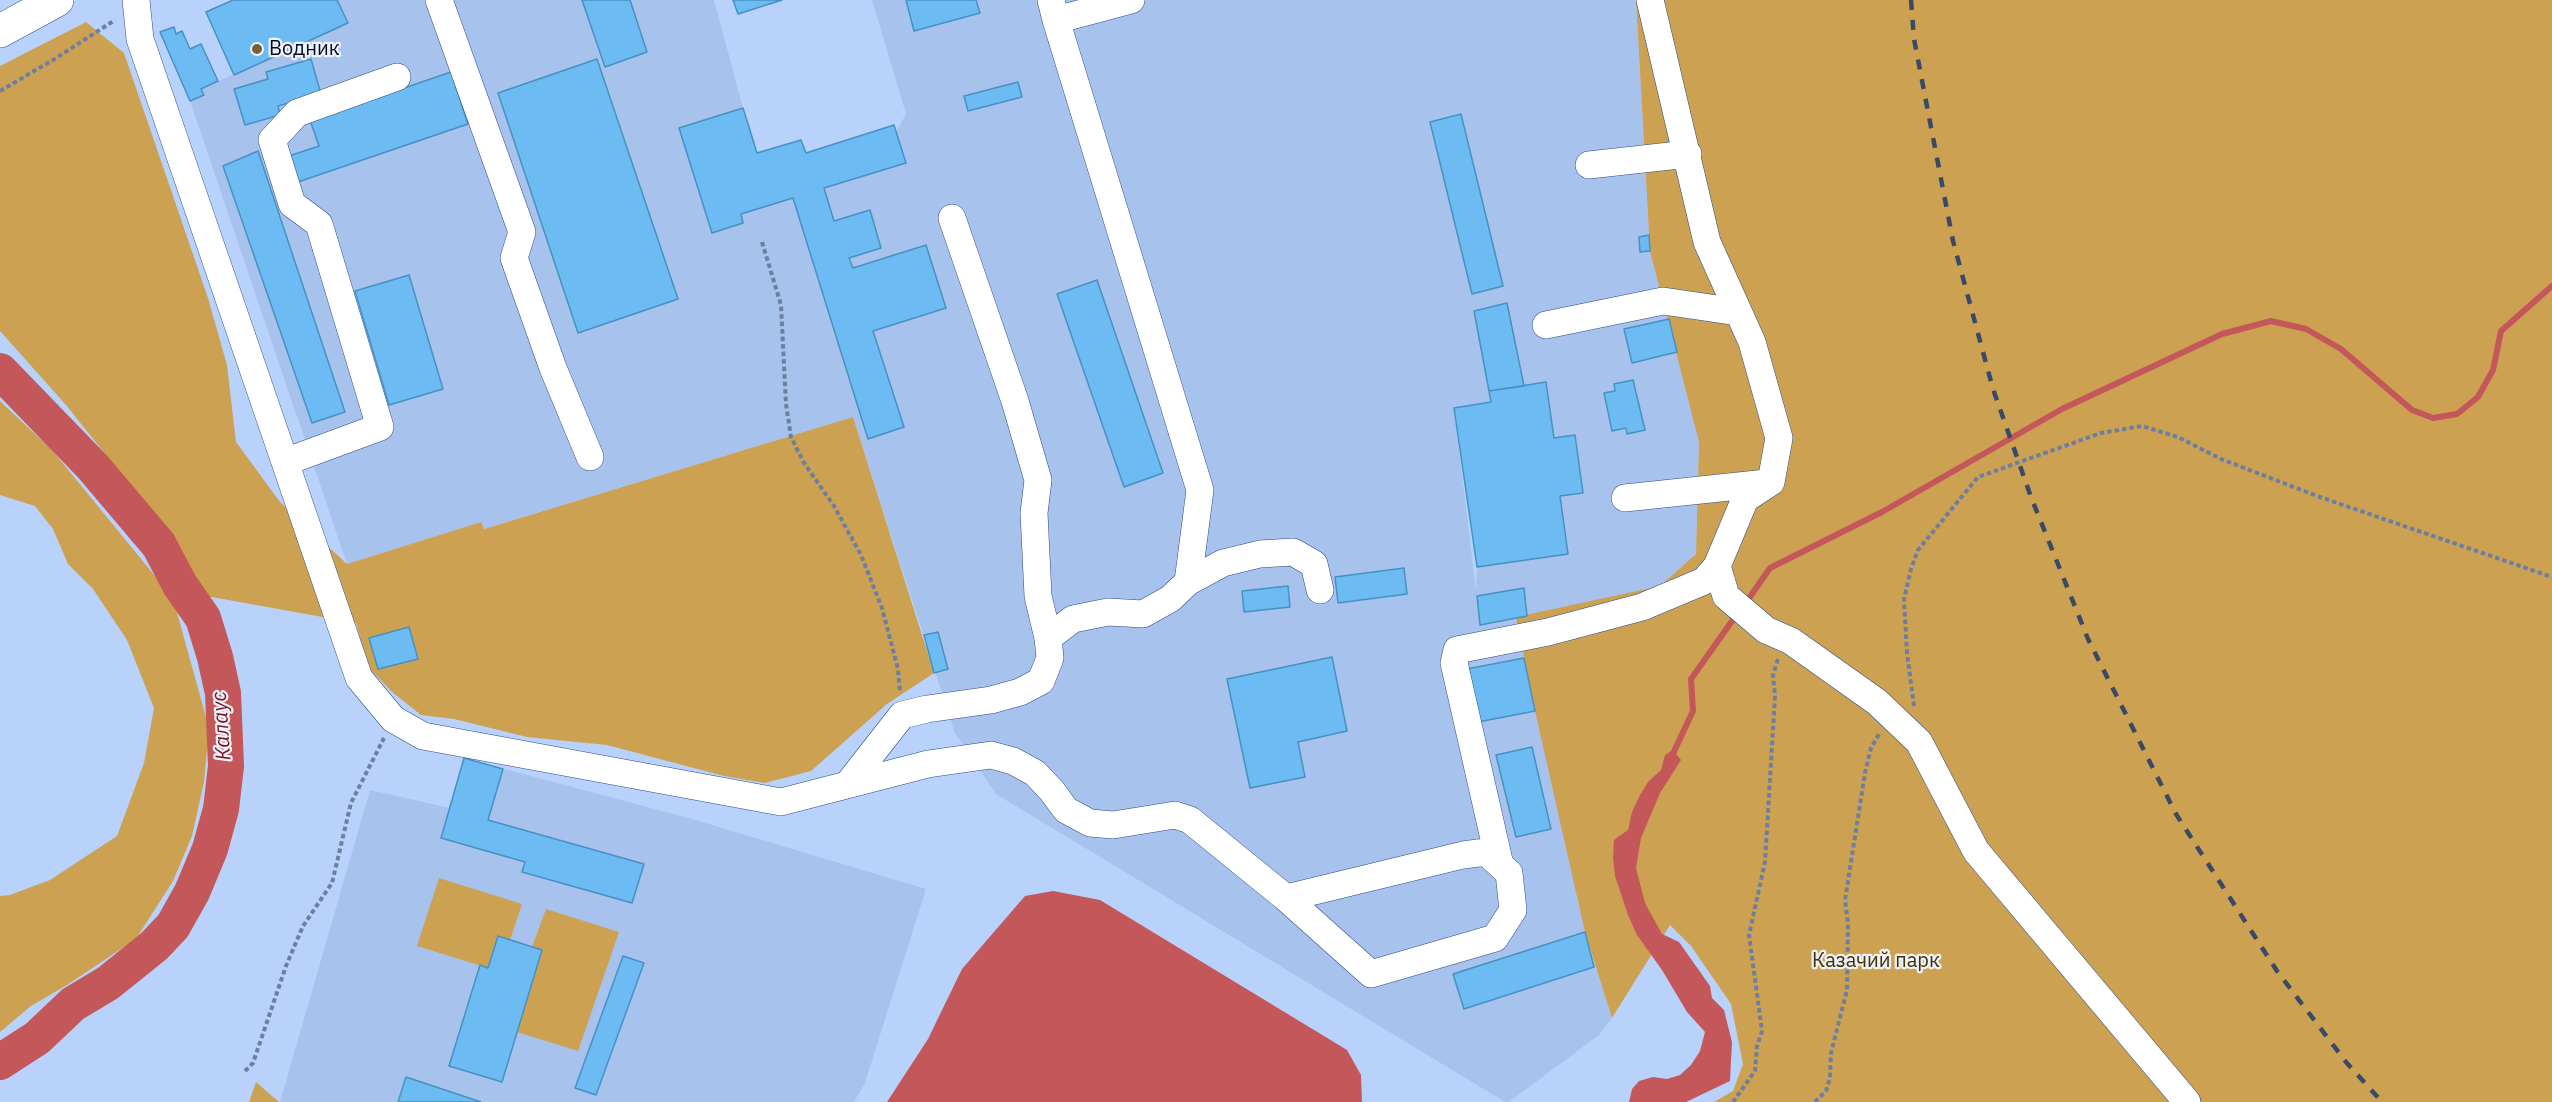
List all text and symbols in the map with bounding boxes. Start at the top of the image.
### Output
place label: Водник [269,37,340,61]
marker: Водник [250,42,264,56]
water label: Калаус [207,691,237,761]
park label: Казачий парк [1812,949,1940,973]

